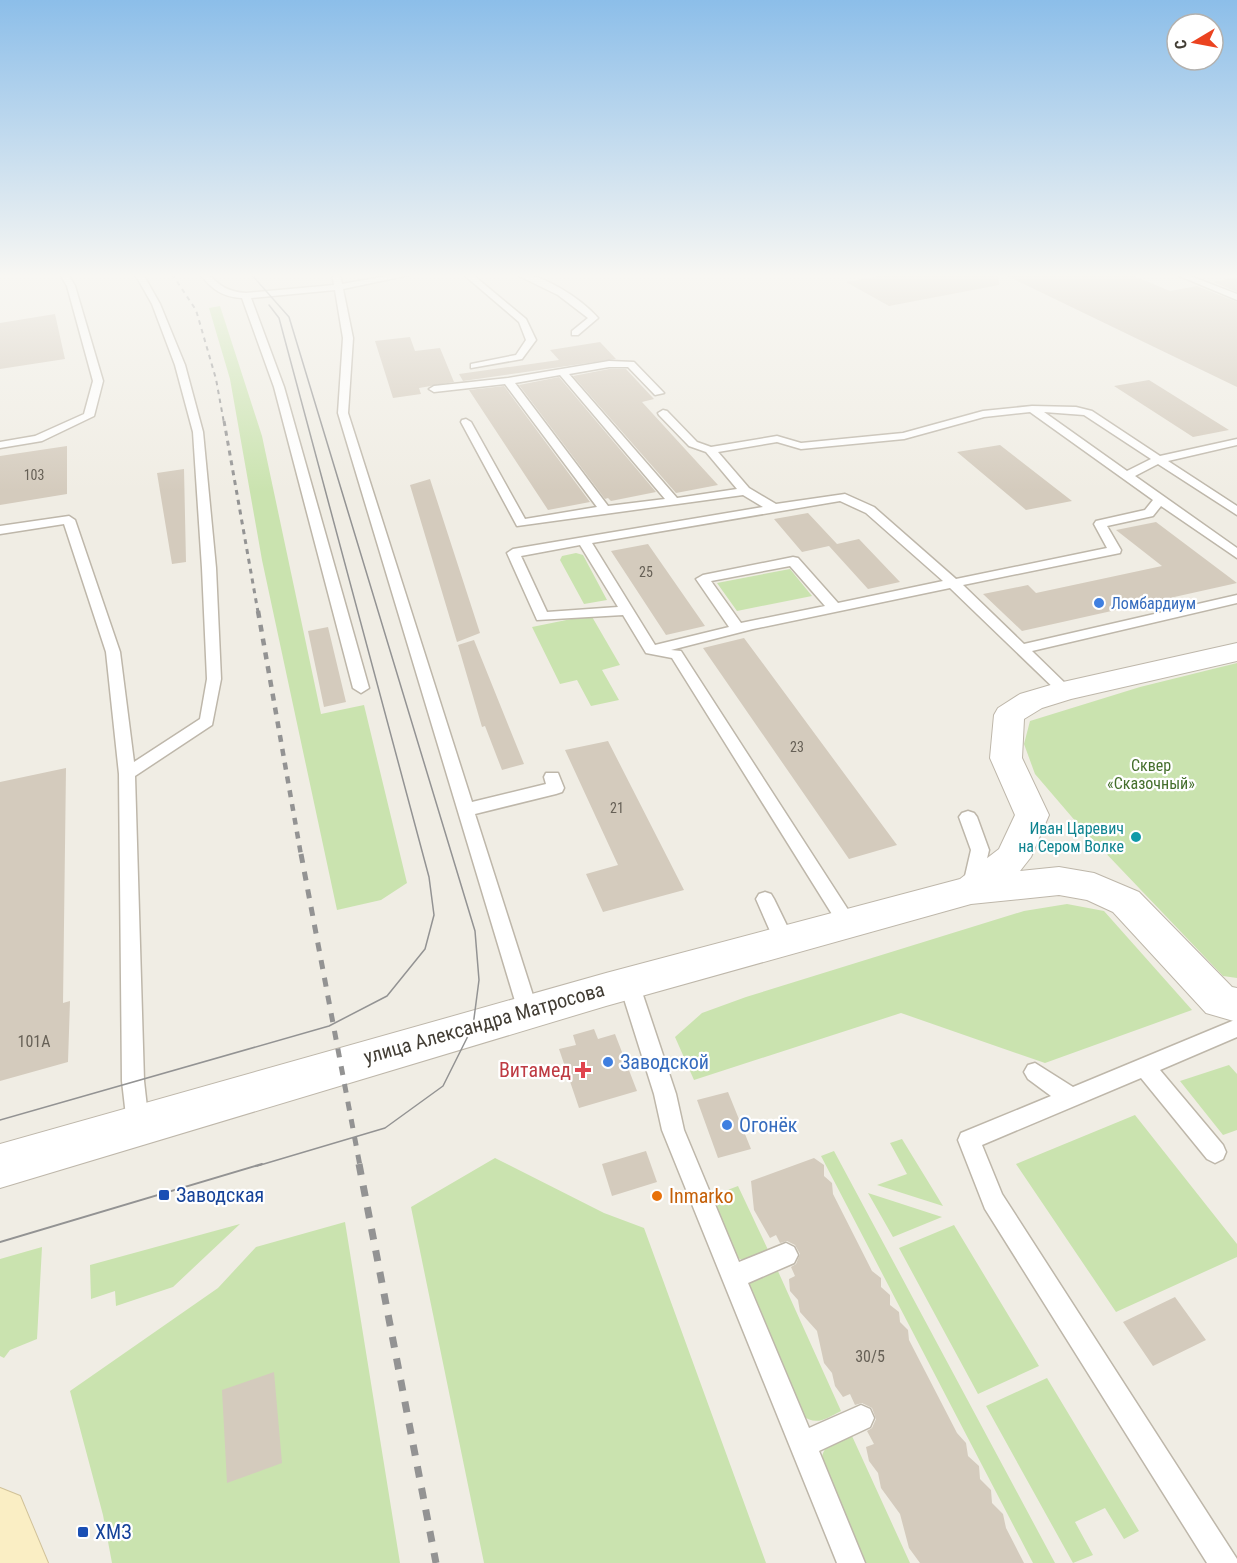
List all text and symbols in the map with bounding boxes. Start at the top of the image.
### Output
north arrow [1165,12,1225,72]
text: С [1171,38,1191,51]
house number: 103 [24,467,44,483]
house number: 25 [639,564,653,580]
place label: Ломбардиум [1111,594,1196,613]
marker: Ломбардиум [1092,596,1106,610]
house number: 23 [790,739,804,755]
park label: Сквер «Сказочный» [1107,756,1195,793]
house number: 21 [610,800,624,816]
place label: Иван Царевич на Сером Волке [1018,819,1124,856]
marker: Иван Царевич на Сером Волке [1129,830,1143,844]
street label: улица Александра Матросова [361,977,607,1069]
house number: 101А [18,1032,50,1051]
place label: Заводской [620,1050,709,1074]
marker: Заводской [601,1055,615,1069]
place label: Витамед [499,1058,571,1082]
marker: Витамед [576,1063,590,1077]
place label: Огонёк [739,1113,798,1137]
marker: Огонёк [720,1118,734,1132]
place label: Заводская [176,1183,264,1207]
place label: Inmarko [669,1184,733,1208]
marker: Заводская [157,1188,171,1202]
marker: Inmarko [650,1189,664,1203]
house number: 30/5 [855,1347,885,1366]
place label: ХМЗ [95,1520,131,1544]
marker: ХМЗ [76,1525,90,1539]

